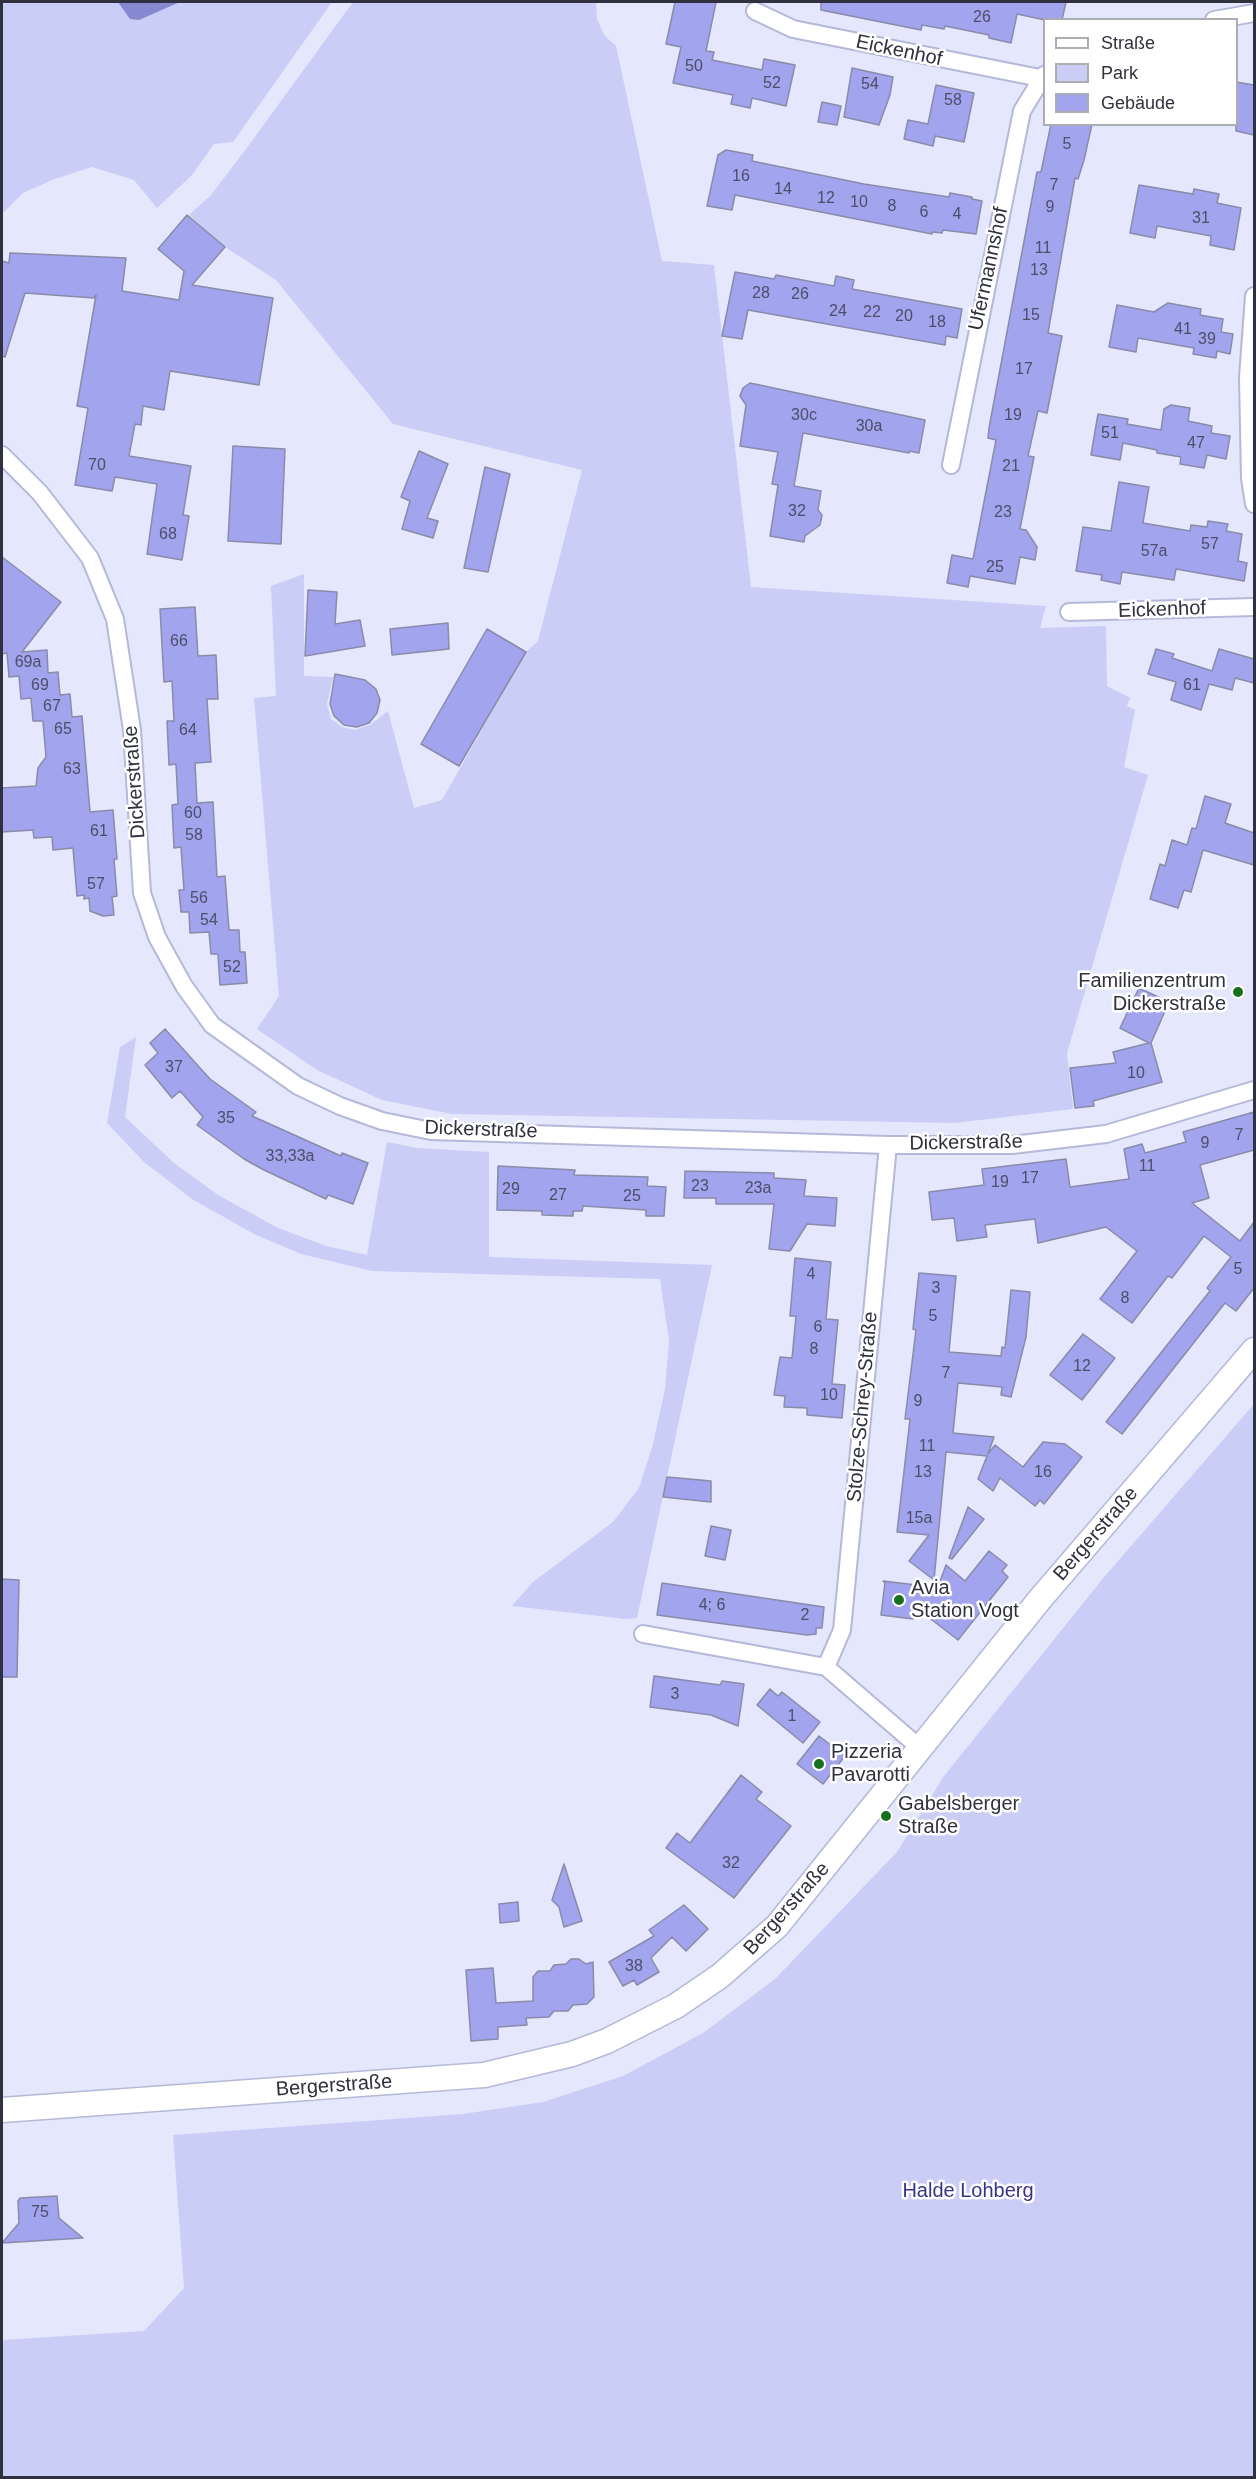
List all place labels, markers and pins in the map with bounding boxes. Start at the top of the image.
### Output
place label: Familienzentrum Dickerstraße [1078,969,1226,1016]
marker: Familienzentrum Dickerstraße [1231,985,1245,999]
place label: Avia Station Vogt [911,1576,1019,1623]
marker: Avia Station Vogt [892,1593,906,1607]
place label: Pizzeria Pavarotti [831,1740,910,1787]
marker: Pizzeria Pavarotti [812,1757,826,1771]
place label: Gabelsberger Straße [898,1792,1019,1839]
marker: Gabelsberger Straße [879,1809,893,1823]

